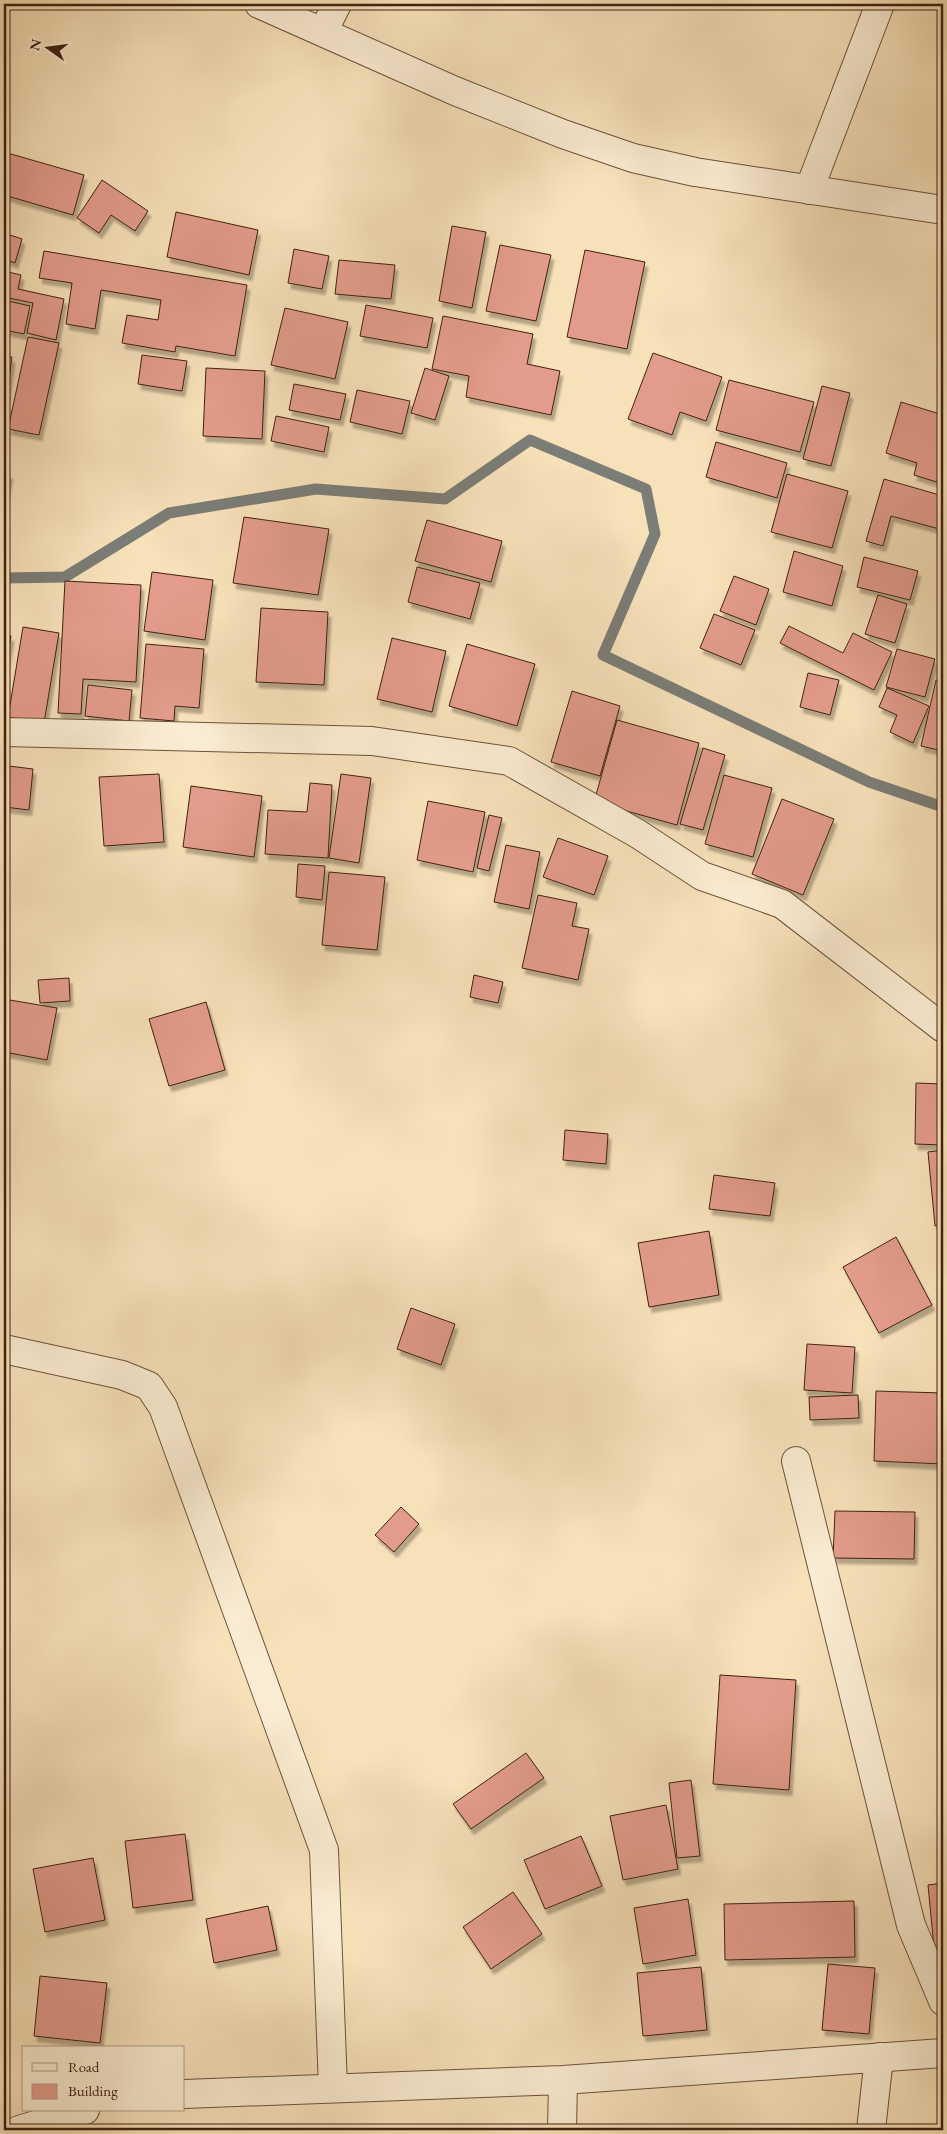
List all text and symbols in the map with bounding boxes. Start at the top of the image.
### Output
north arrow [22,22,72,72]
text: N [25,37,46,53]
legend [22,2046,185,2112]
text: Road [68,2057,100,2076]
text: Building [68,2081,118,2100]

